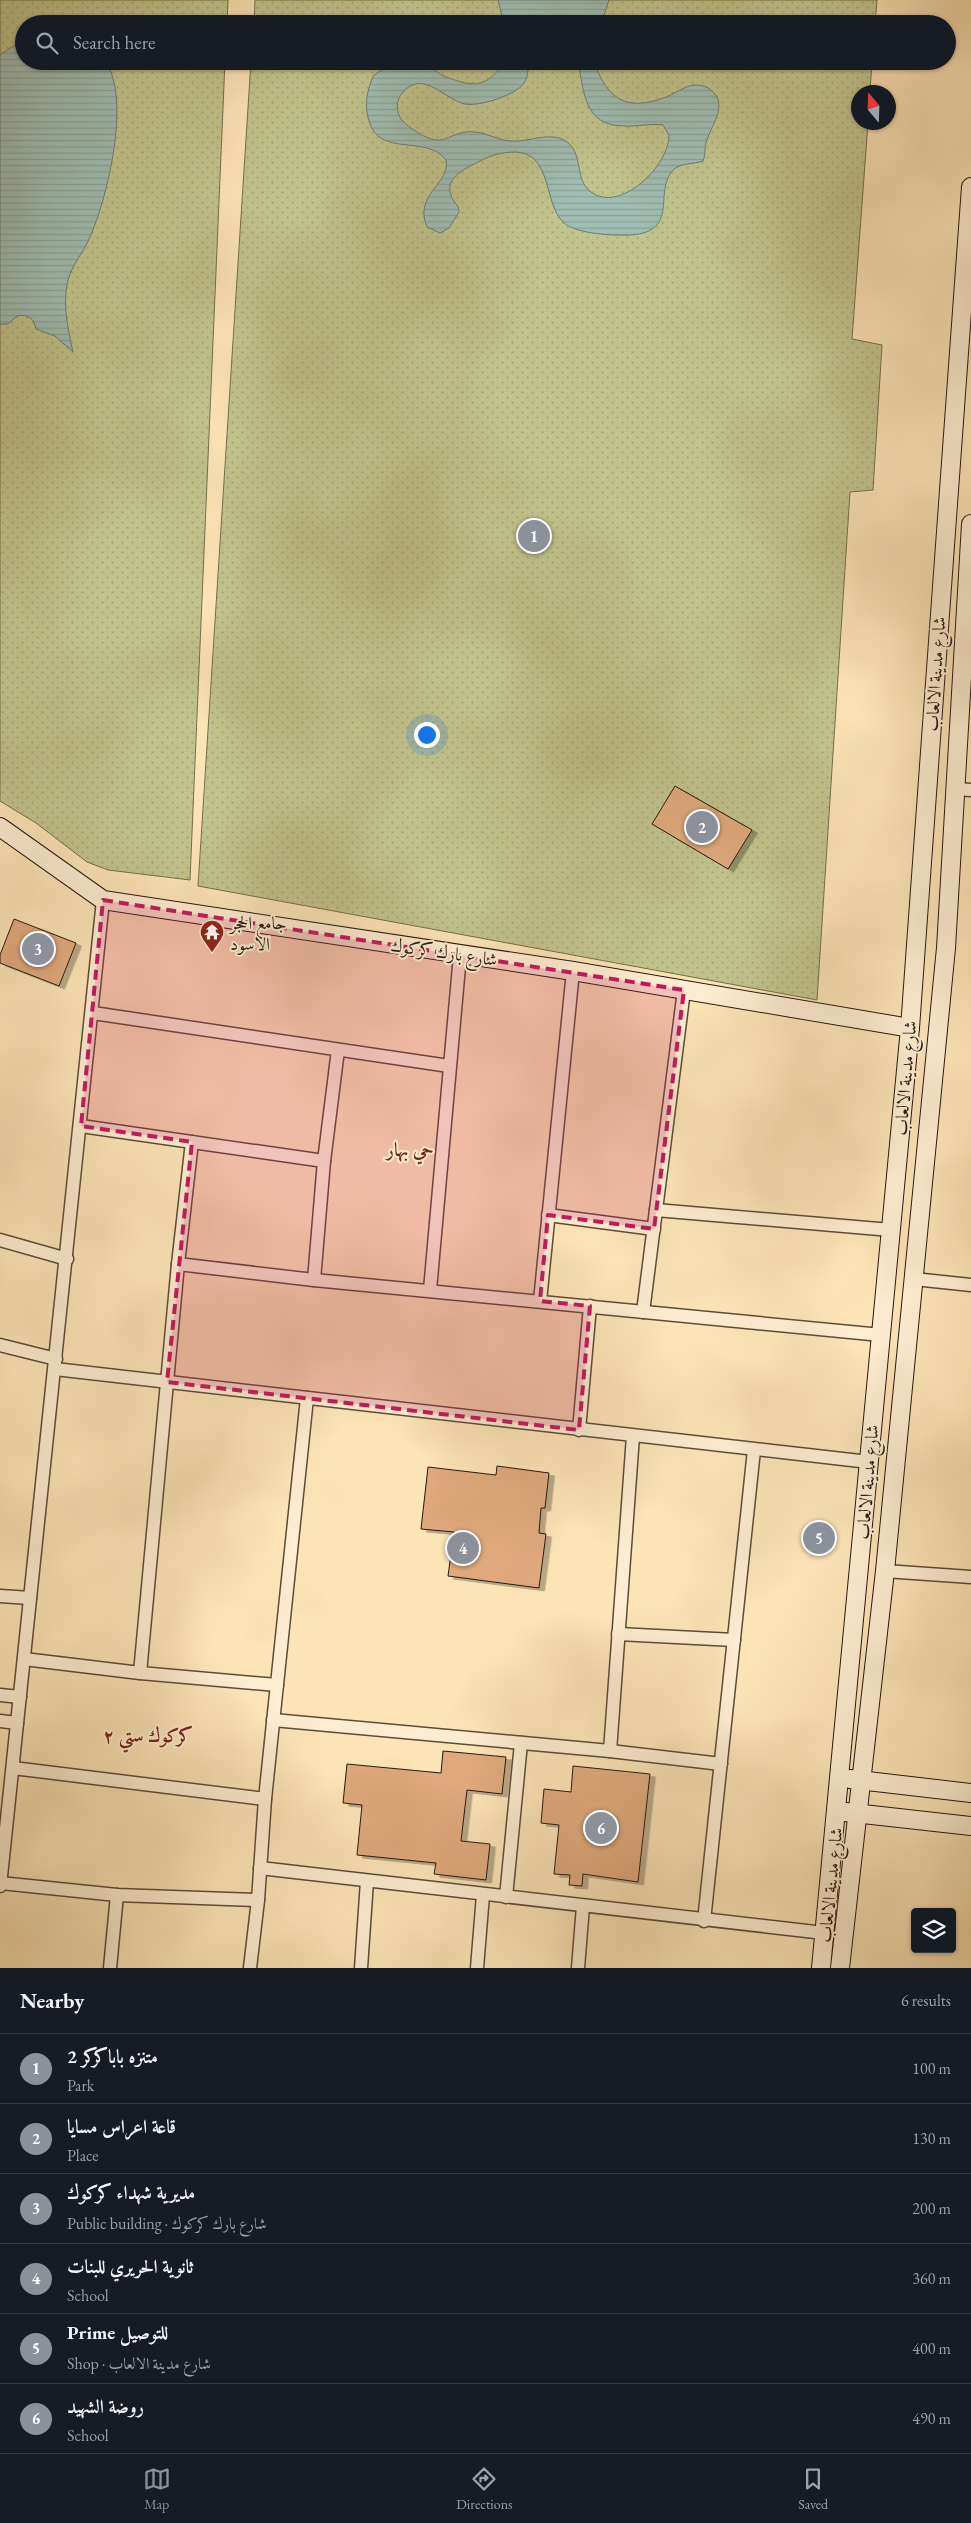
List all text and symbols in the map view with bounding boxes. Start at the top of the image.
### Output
search box [15,15,956,70]
icon: search [33,29,61,57]
text: Search here [73,30,155,55]
north arrow [851,85,896,130]
pin: 1 [518,517,550,555]
street label: شارع مدينة الالعاب [920,616,954,732]
your location [414,722,440,748]
pin: 2 [686,808,718,846]
place label: جامع الحجر الاسود [228,911,287,955]
temple icon: جامع الحجر الاسود [199,919,225,953]
pin: 3 [22,930,54,968]
street label: شارع بارك كركوك [389,933,499,975]
street label: شارع مدينة الالعاب [889,1020,925,1137]
district label: حي بهار [384,1137,434,1165]
street label: شارع مدينة الالعاب [851,1424,887,1541]
pin: 5 [803,1519,835,1557]
pin: 4 [447,1529,479,1567]
district label: كركوك ستي ٢ [103,1723,193,1753]
pin: 6 [585,1809,617,1847]
street label: شارع مدينة الالعاب [813,1827,851,1944]
map controls [911,1908,956,1953]
button: layers [911,1908,956,1953]
text: Nearby [20,1987,84,2014]
text: 6 results [901,1990,951,2011]
text: متنزه باباكركر 2 [67,2044,158,2069]
text: 1 [32,2058,40,2079]
text: 100 m [912,2058,951,2079]
text: Park [67,2075,94,2096]
text: قاعة اعراس مسايا [67,2114,176,2139]
text: 2 [32,2128,40,2149]
text: 130 m [912,2128,951,2149]
text: Place [67,2145,99,2166]
text: مديرية شهداء كركوك [67,2180,195,2205]
text: 3 [32,2198,40,2219]
text: 200 m [912,2198,951,2219]
text: Public building · شارع بارك كركوك [67,2213,267,2234]
text: ثانوية الحريري للبنات [67,2254,193,2279]
text: 4 [32,2268,40,2289]
text: 360 m [912,2268,951,2289]
text: School [67,2285,109,2306]
text: Prime للتوصيل [67,2320,168,2345]
text: 5 [32,2338,40,2359]
text: 400 m [912,2338,951,2359]
text: Shop · شارع مدينة الالعاب [67,2353,211,2374]
text: روضة الشهيد [67,2394,144,2419]
text: 6 [32,2408,40,2429]
text: 490 m [912,2408,951,2429]
text: School [67,2425,109,2446]
tab: Map [143,2465,171,2513]
tab: Directions [456,2465,513,2513]
tab: Saved [798,2465,828,2513]

